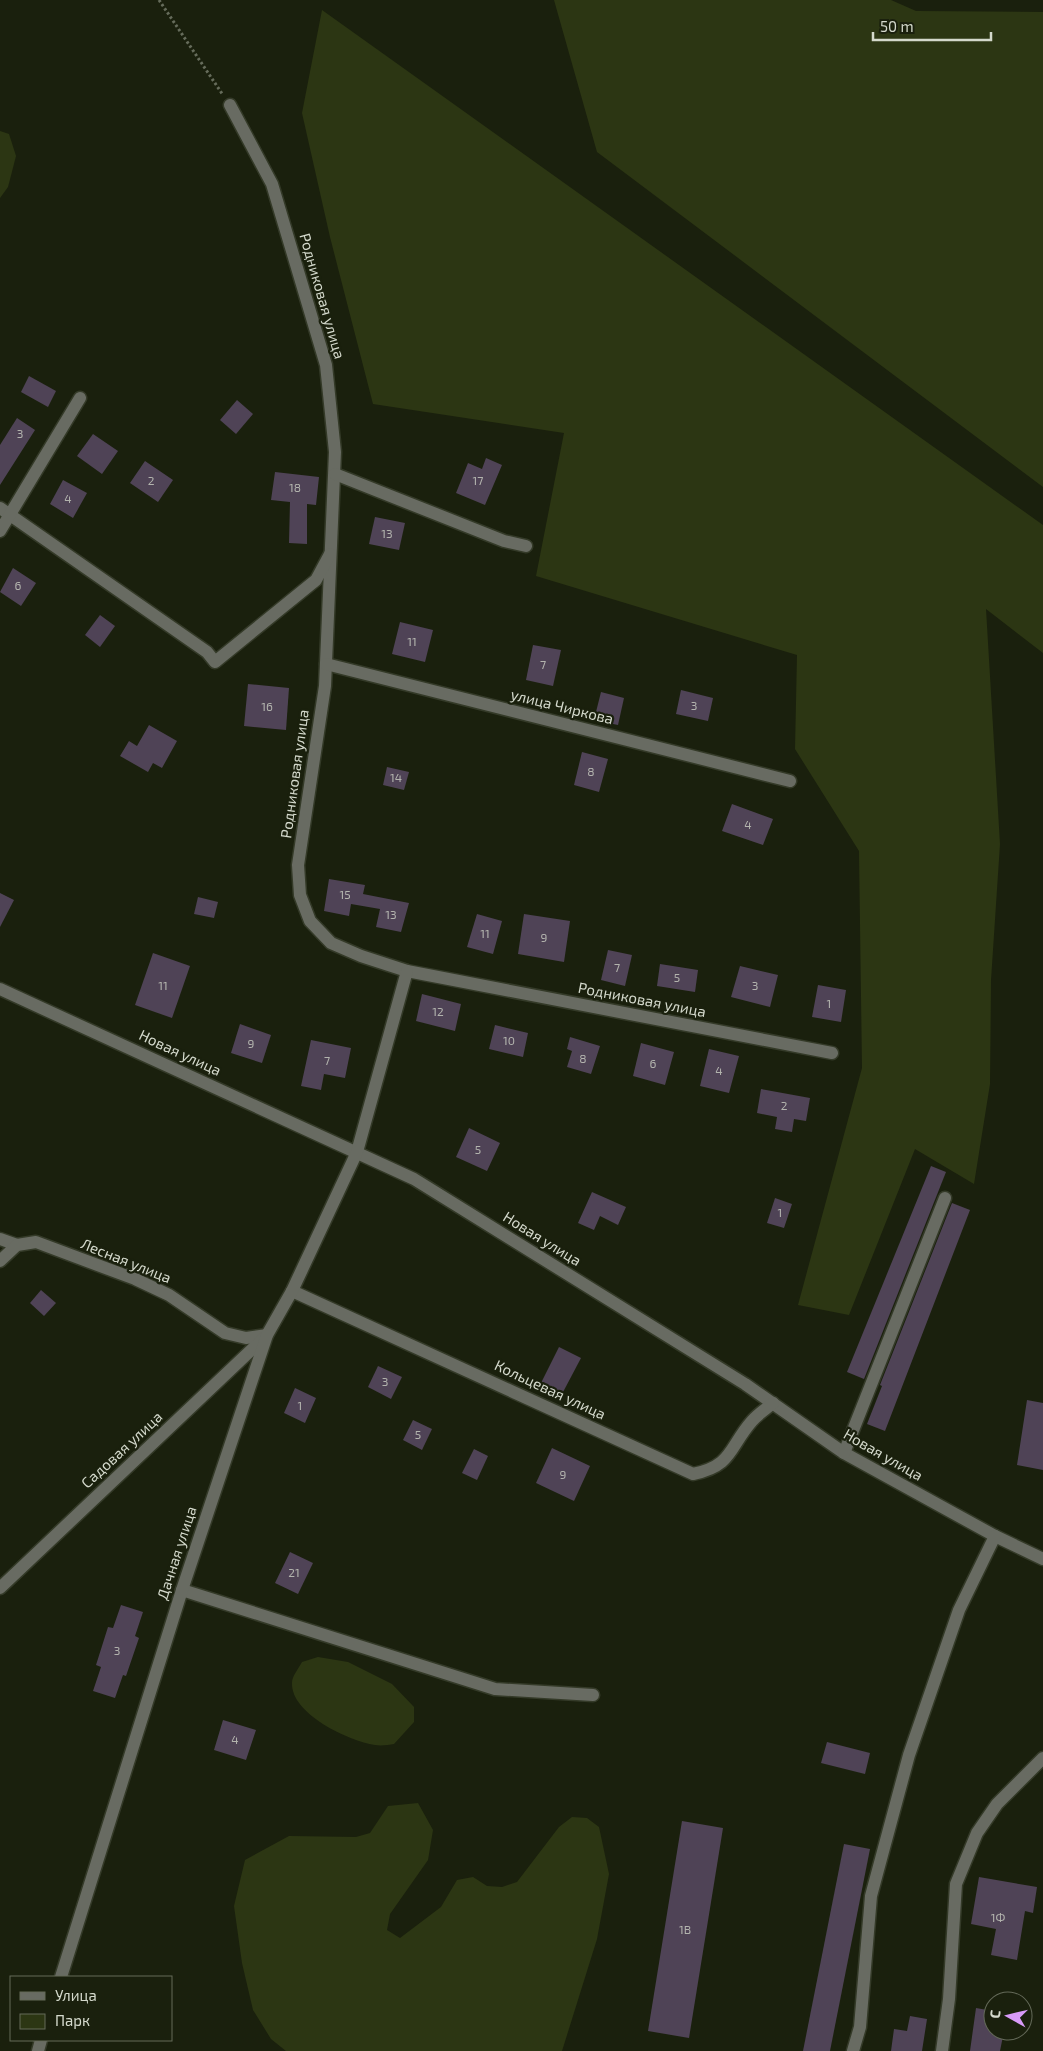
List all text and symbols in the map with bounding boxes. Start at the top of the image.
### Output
scale bar [873,10,990,42]
text: 50 m [880,17,914,35]
street label: Родниковая улица [295,231,350,361]
house number: 3 [17,426,23,440]
house number: 2 [148,473,155,487]
house number: 17 [473,473,483,487]
house number: 18 [289,480,301,494]
house number: 4 [64,491,72,505]
house number: 13 [381,526,393,540]
house number: 6 [15,578,22,592]
house number: 11 [407,634,417,648]
house number: 7 [540,657,546,671]
street label: улица Чиркова [509,685,616,728]
house number: 3 [691,698,697,712]
house number: 16 [261,699,273,713]
street label: Родниковая улица [276,708,313,840]
house number: 8 [587,764,595,778]
house number: 14 [390,770,402,784]
house number: 4 [744,817,752,831]
house number: 15 [339,887,351,901]
house number: 13 [385,907,397,921]
house number: 11 [480,926,490,940]
house number: 9 [541,930,548,944]
house number: 7 [614,960,620,974]
house number: 5 [674,970,680,984]
house number: 11 [158,978,168,992]
street label: Родниковая улица [576,978,708,1021]
house number: 3 [752,978,758,992]
house number: 1 [827,996,831,1010]
house number: 12 [432,1004,444,1018]
street label: Новая улица [136,1025,224,1080]
house number: 10 [503,1033,515,1047]
house number: 9 [248,1036,255,1050]
house number: 8 [579,1051,587,1065]
house number: 7 [324,1053,330,1067]
house number: 6 [650,1056,657,1070]
house number: 4 [715,1063,723,1077]
house number: 2 [781,1098,788,1112]
house number: 5 [475,1142,481,1156]
house number: 1 [778,1205,782,1219]
street label: Новая улица [500,1207,585,1270]
street label: Лесная улица [78,1234,174,1287]
street label: Кольцевая улица [492,1355,609,1424]
house number: 3 [382,1374,388,1388]
house number: 1 [298,1398,302,1412]
street label: Садовая улица [77,1407,166,1492]
street label: Новая улица [840,1424,926,1485]
house number: 5 [415,1427,421,1441]
house number: 9 [560,1467,567,1481]
street label: Дачная улица [152,1504,201,1602]
house number: 21 [288,1565,300,1579]
house number: 3 [114,1643,120,1657]
house number: 4 [231,1732,239,1746]
house number: 1Ф [991,1910,1005,1924]
house number: 1В [679,1922,691,1936]
legend [10,1976,172,2041]
text: Улица [55,1986,97,2004]
north arrow [983,1991,1033,2041]
text: С [986,2009,1004,2019]
text: Парк [55,2011,90,2029]

